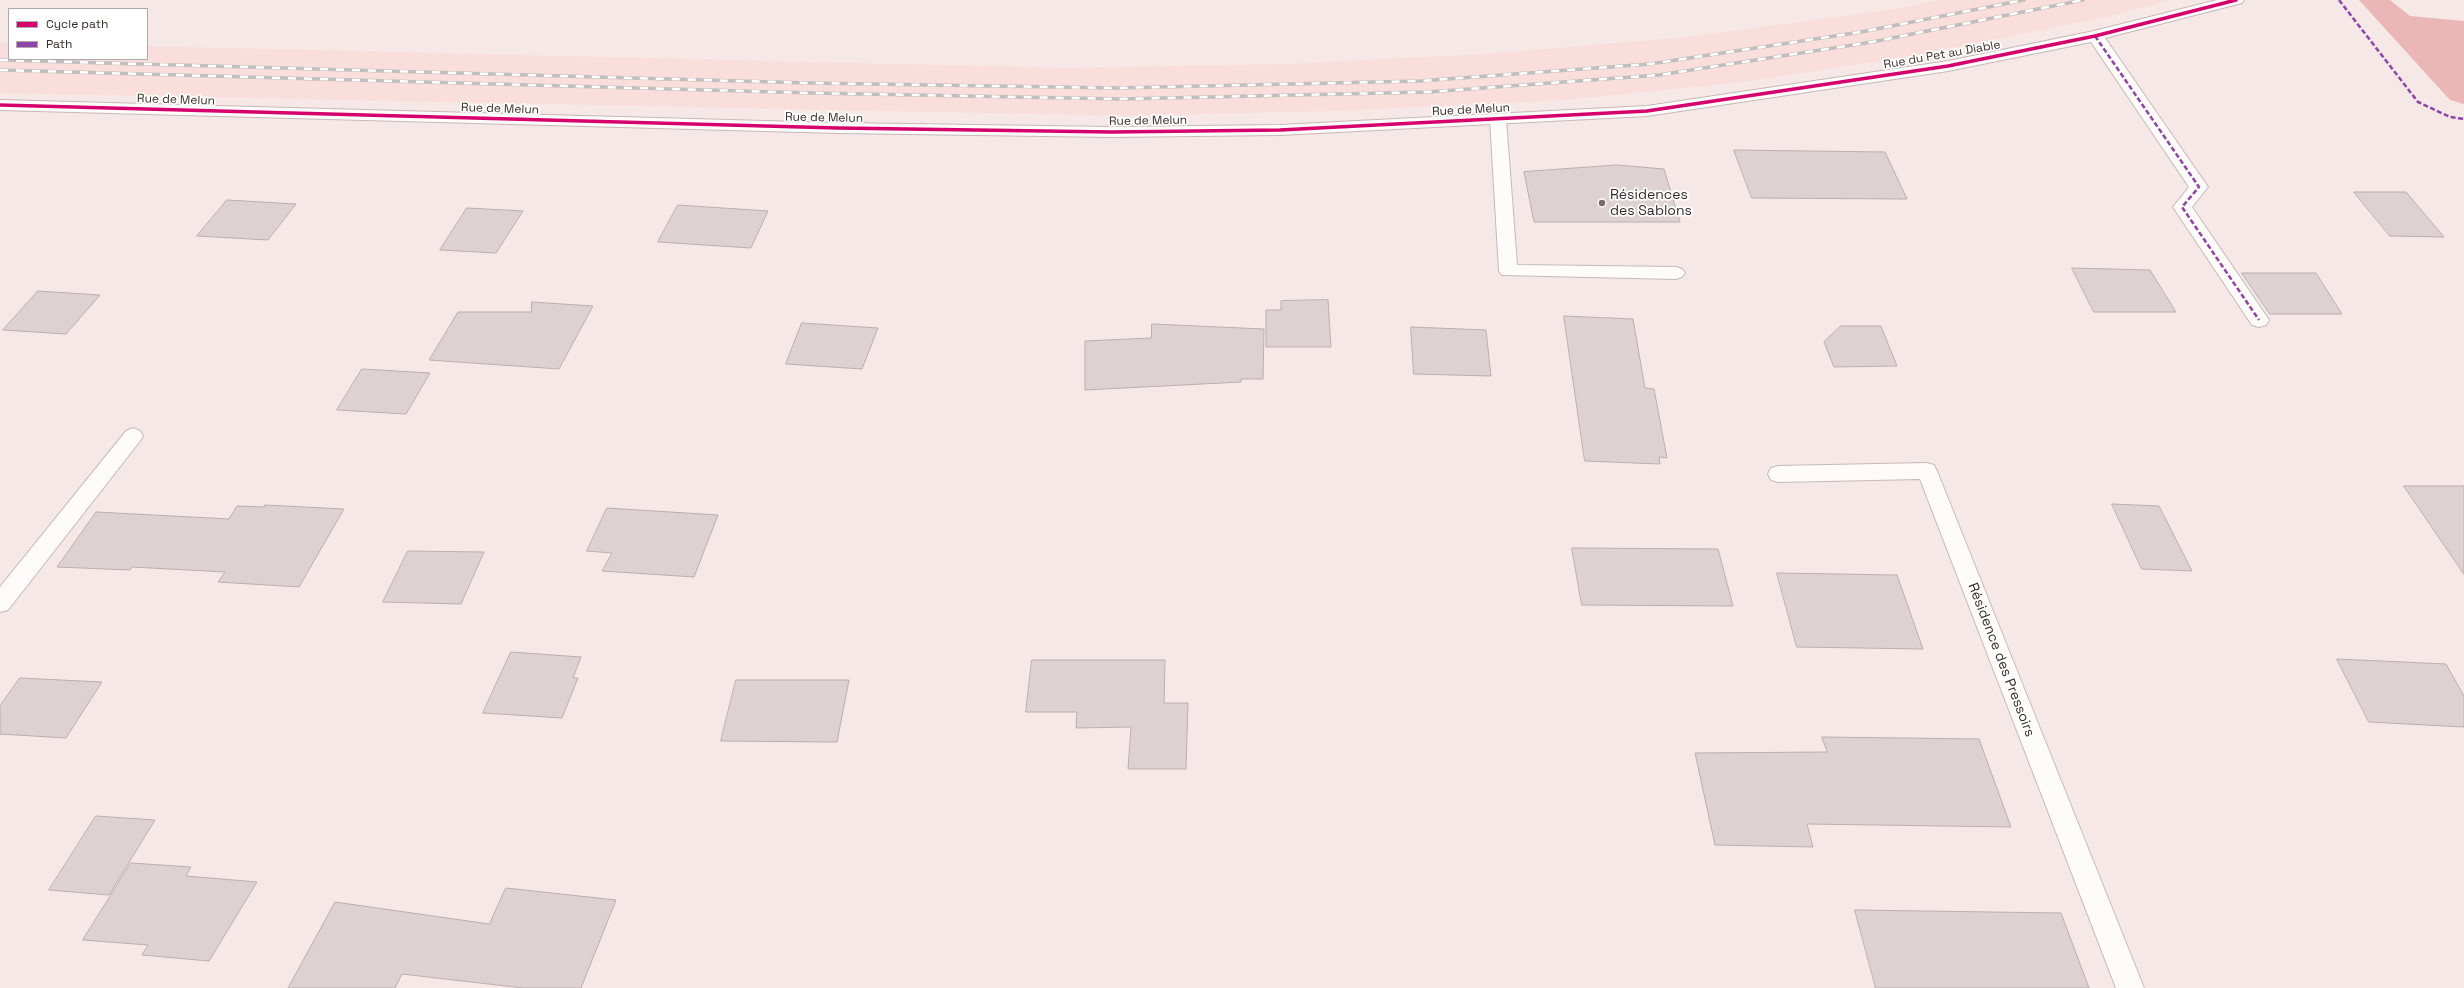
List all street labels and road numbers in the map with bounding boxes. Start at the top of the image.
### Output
street label: Rue du Pet au Diable [1882,38,2002,72]
street label: Rue de Melun [137,91,215,109]
street label: Rue de Melun [461,100,539,118]
street label: Rue de Melun [1432,101,1510,119]
street label: Rue de Melun [785,110,863,126]
street label: Rue de Melun [1109,113,1187,129]
street label: Résidence des Pressoirs [1964,581,2038,739]

